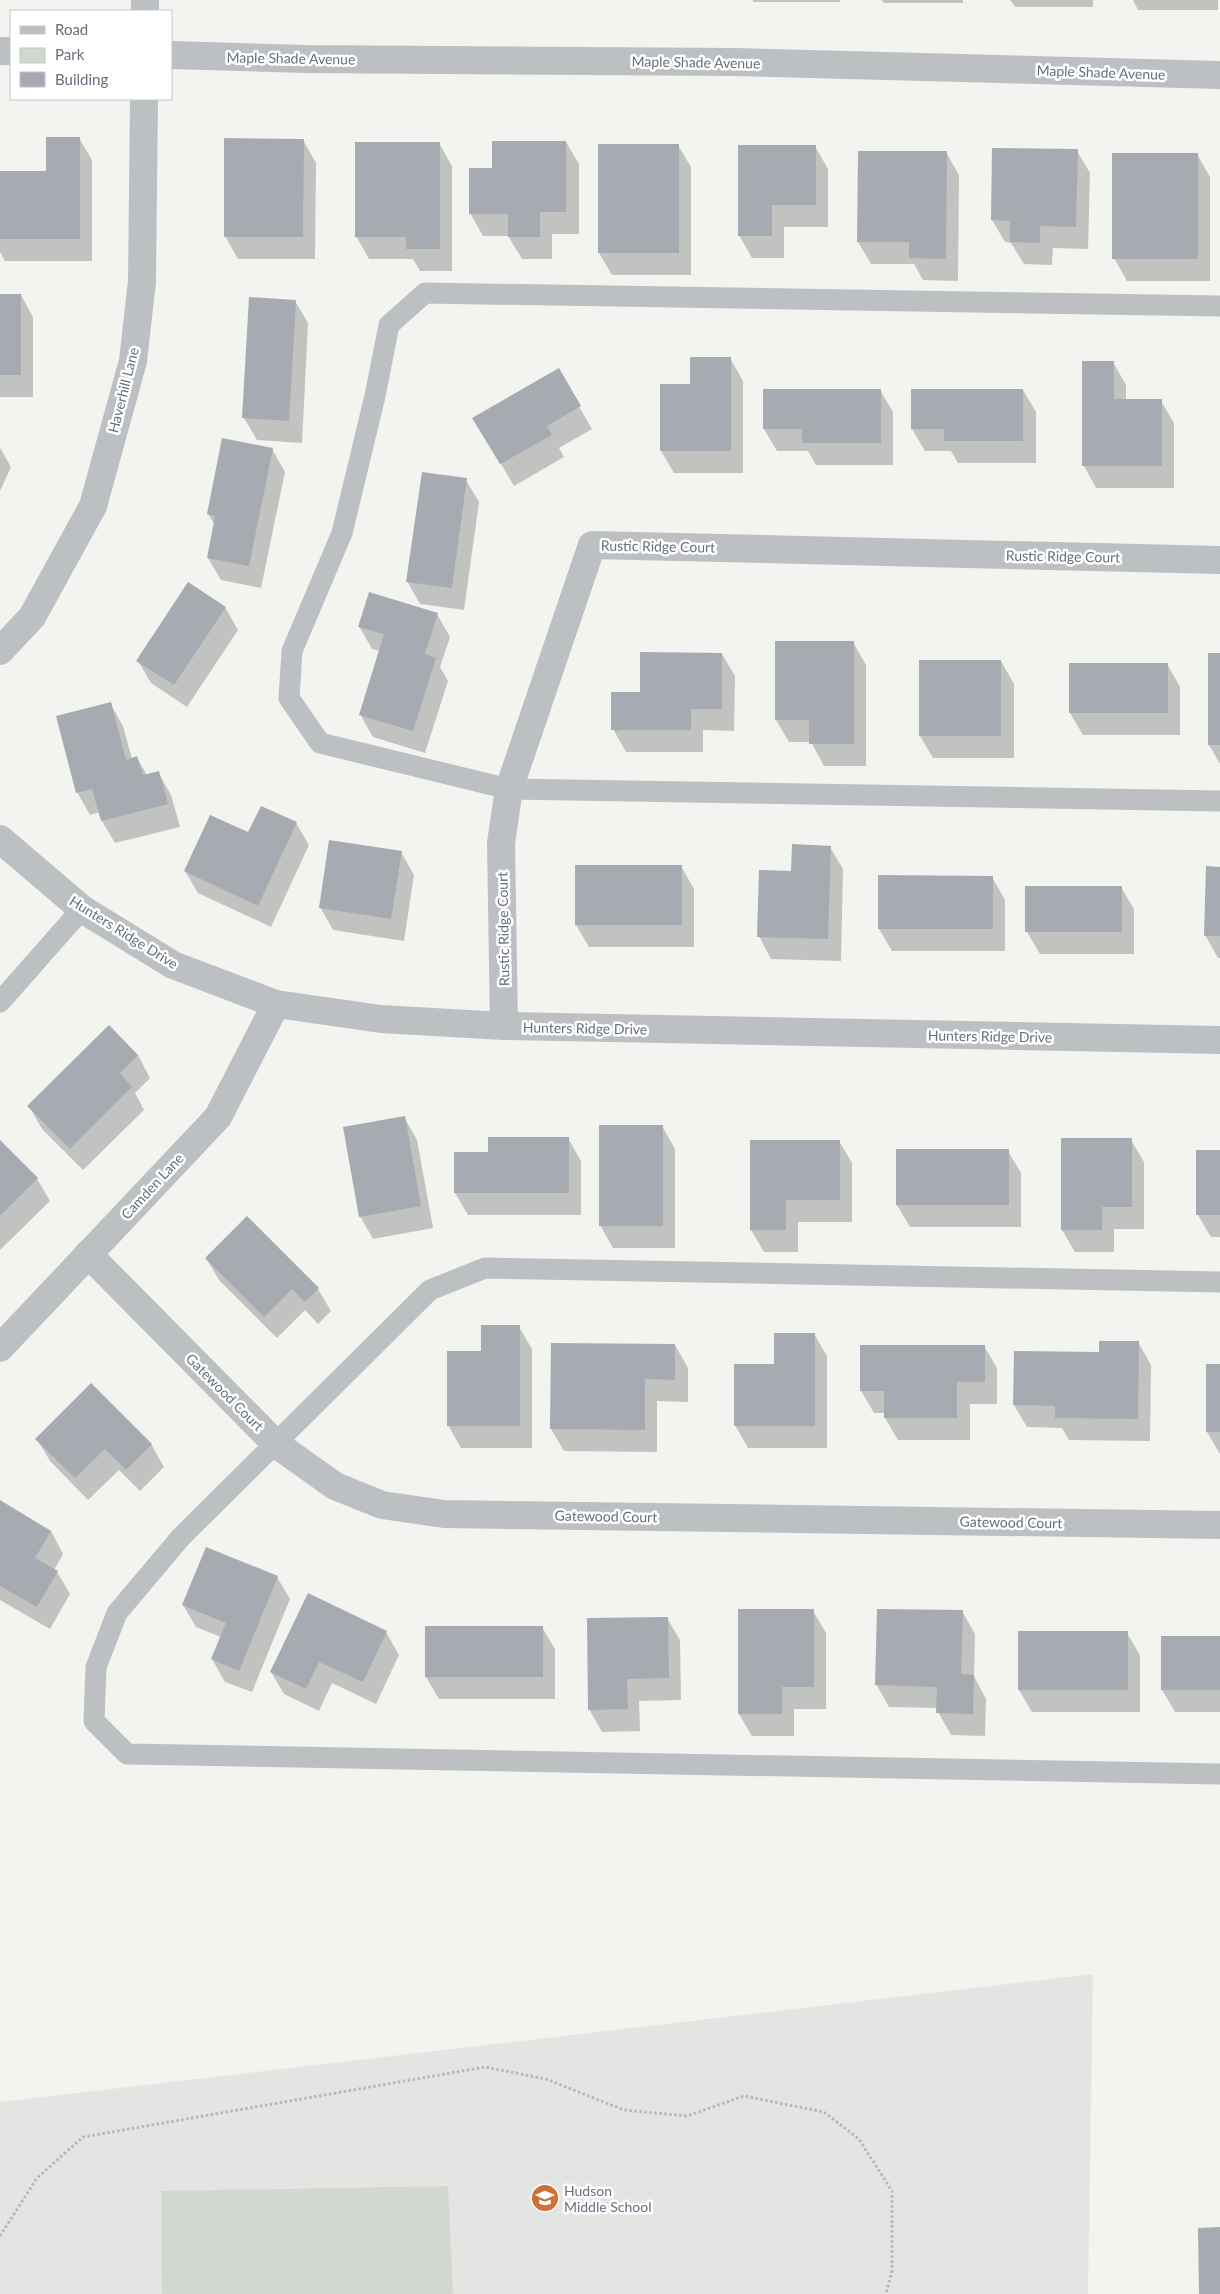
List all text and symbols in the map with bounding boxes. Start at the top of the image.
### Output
legend [10,10,172,100]
text: Road [55,20,88,38]
text: Park [55,45,85,63]
street label: Maple Shade Avenue [226,48,356,68]
street label: Maple Shade Avenue [631,52,761,72]
street label: Maple Shade Avenue [1036,61,1166,83]
text: Building [55,70,108,88]
street label: Haverhill Lane [104,345,142,435]
street label: Rustic Ridge Court [601,537,715,555]
street label: Rustic Ridge Court [1006,547,1120,565]
street label: Rustic Ridge Court [494,872,512,986]
street label: Hunters Ridge Drive [67,892,181,972]
street label: Hunters Ridge Drive [523,1018,647,1038]
street label: Hunters Ridge Drive [928,1026,1052,1046]
street label: Camden Lane [117,1150,187,1222]
street label: Gatewood Court [183,1350,267,1434]
street label: Gatewood Court [555,1507,657,1525]
street label: Gatewood Court [960,1513,1062,1531]
place label: Hudson Middle School [564,2182,651,2215]
school or university icon: Hudson Middle School [530,2183,560,2213]

